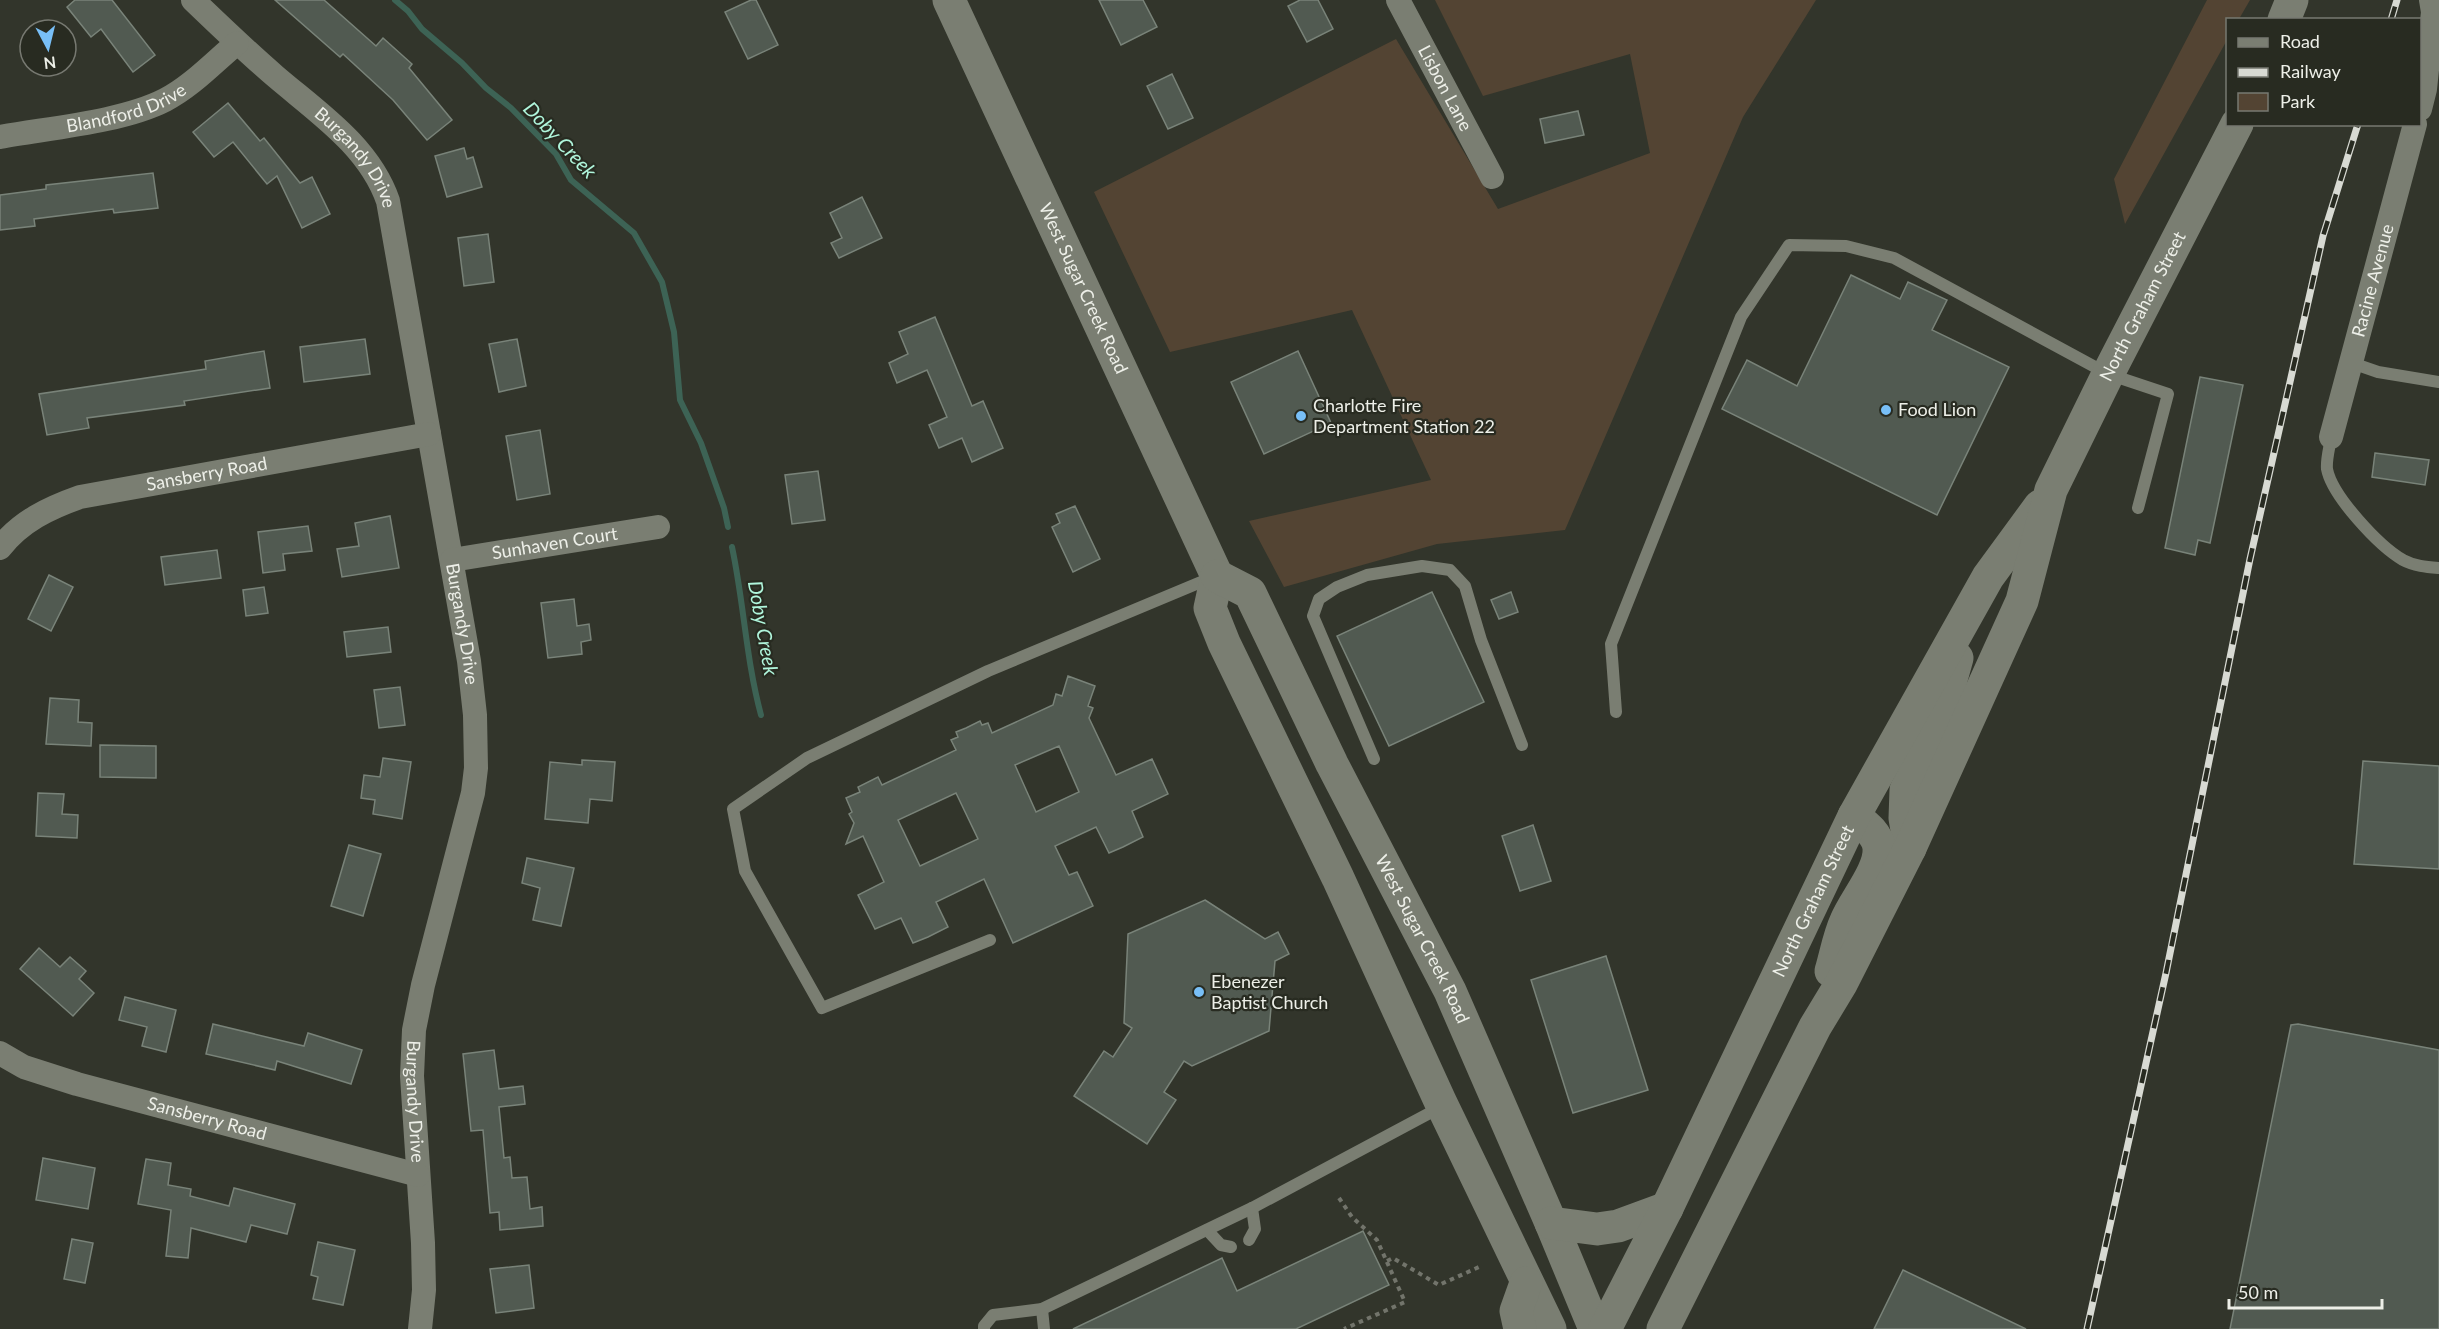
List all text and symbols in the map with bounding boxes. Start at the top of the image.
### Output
north arrow [18,18,78,78]
legend [2226,18,2421,126]
text: Road [2280,30,2320,52]
street label: Lisbon Lane [1414,41,1478,135]
text: N [43,53,57,74]
text: Railway [2280,60,2341,82]
street label: Blandford Drive [65,78,190,136]
text: Park [2280,90,2316,112]
water label: Doby Creek [519,96,603,183]
street label: Burgandy Drive [311,102,401,209]
street label: West Sugar Creek Road [1035,199,1133,377]
street label: Racine Avenue [2346,221,2398,339]
street label: North Graham Street [2094,227,2190,385]
place label: Charlotte Fire Department Station 22 [1313,394,1495,437]
place label: Food Lion [1898,398,1976,420]
marker: Food Lion [1879,403,1893,417]
marker: Charlotte Fire Department Station 22 [1294,409,1308,423]
street label: Sansberry Road [144,451,269,495]
street label: Sunhaven Court [490,522,619,563]
street label: Burgandy Drive [442,561,484,686]
water label: Doby Creek [744,578,784,678]
street label: North Graham Street [1767,821,1858,980]
street label: West Sugar Creek Road [1371,851,1475,1026]
place label: Ebenezer Baptist Church [1211,970,1328,1013]
marker: Ebenezer Baptist Church [1192,985,1206,999]
street label: Burgandy Drive [402,1040,430,1163]
street label: Sansberry Road [145,1091,269,1144]
scale bar [2229,1272,2382,1310]
text: 50 m [2238,1281,2278,1303]

